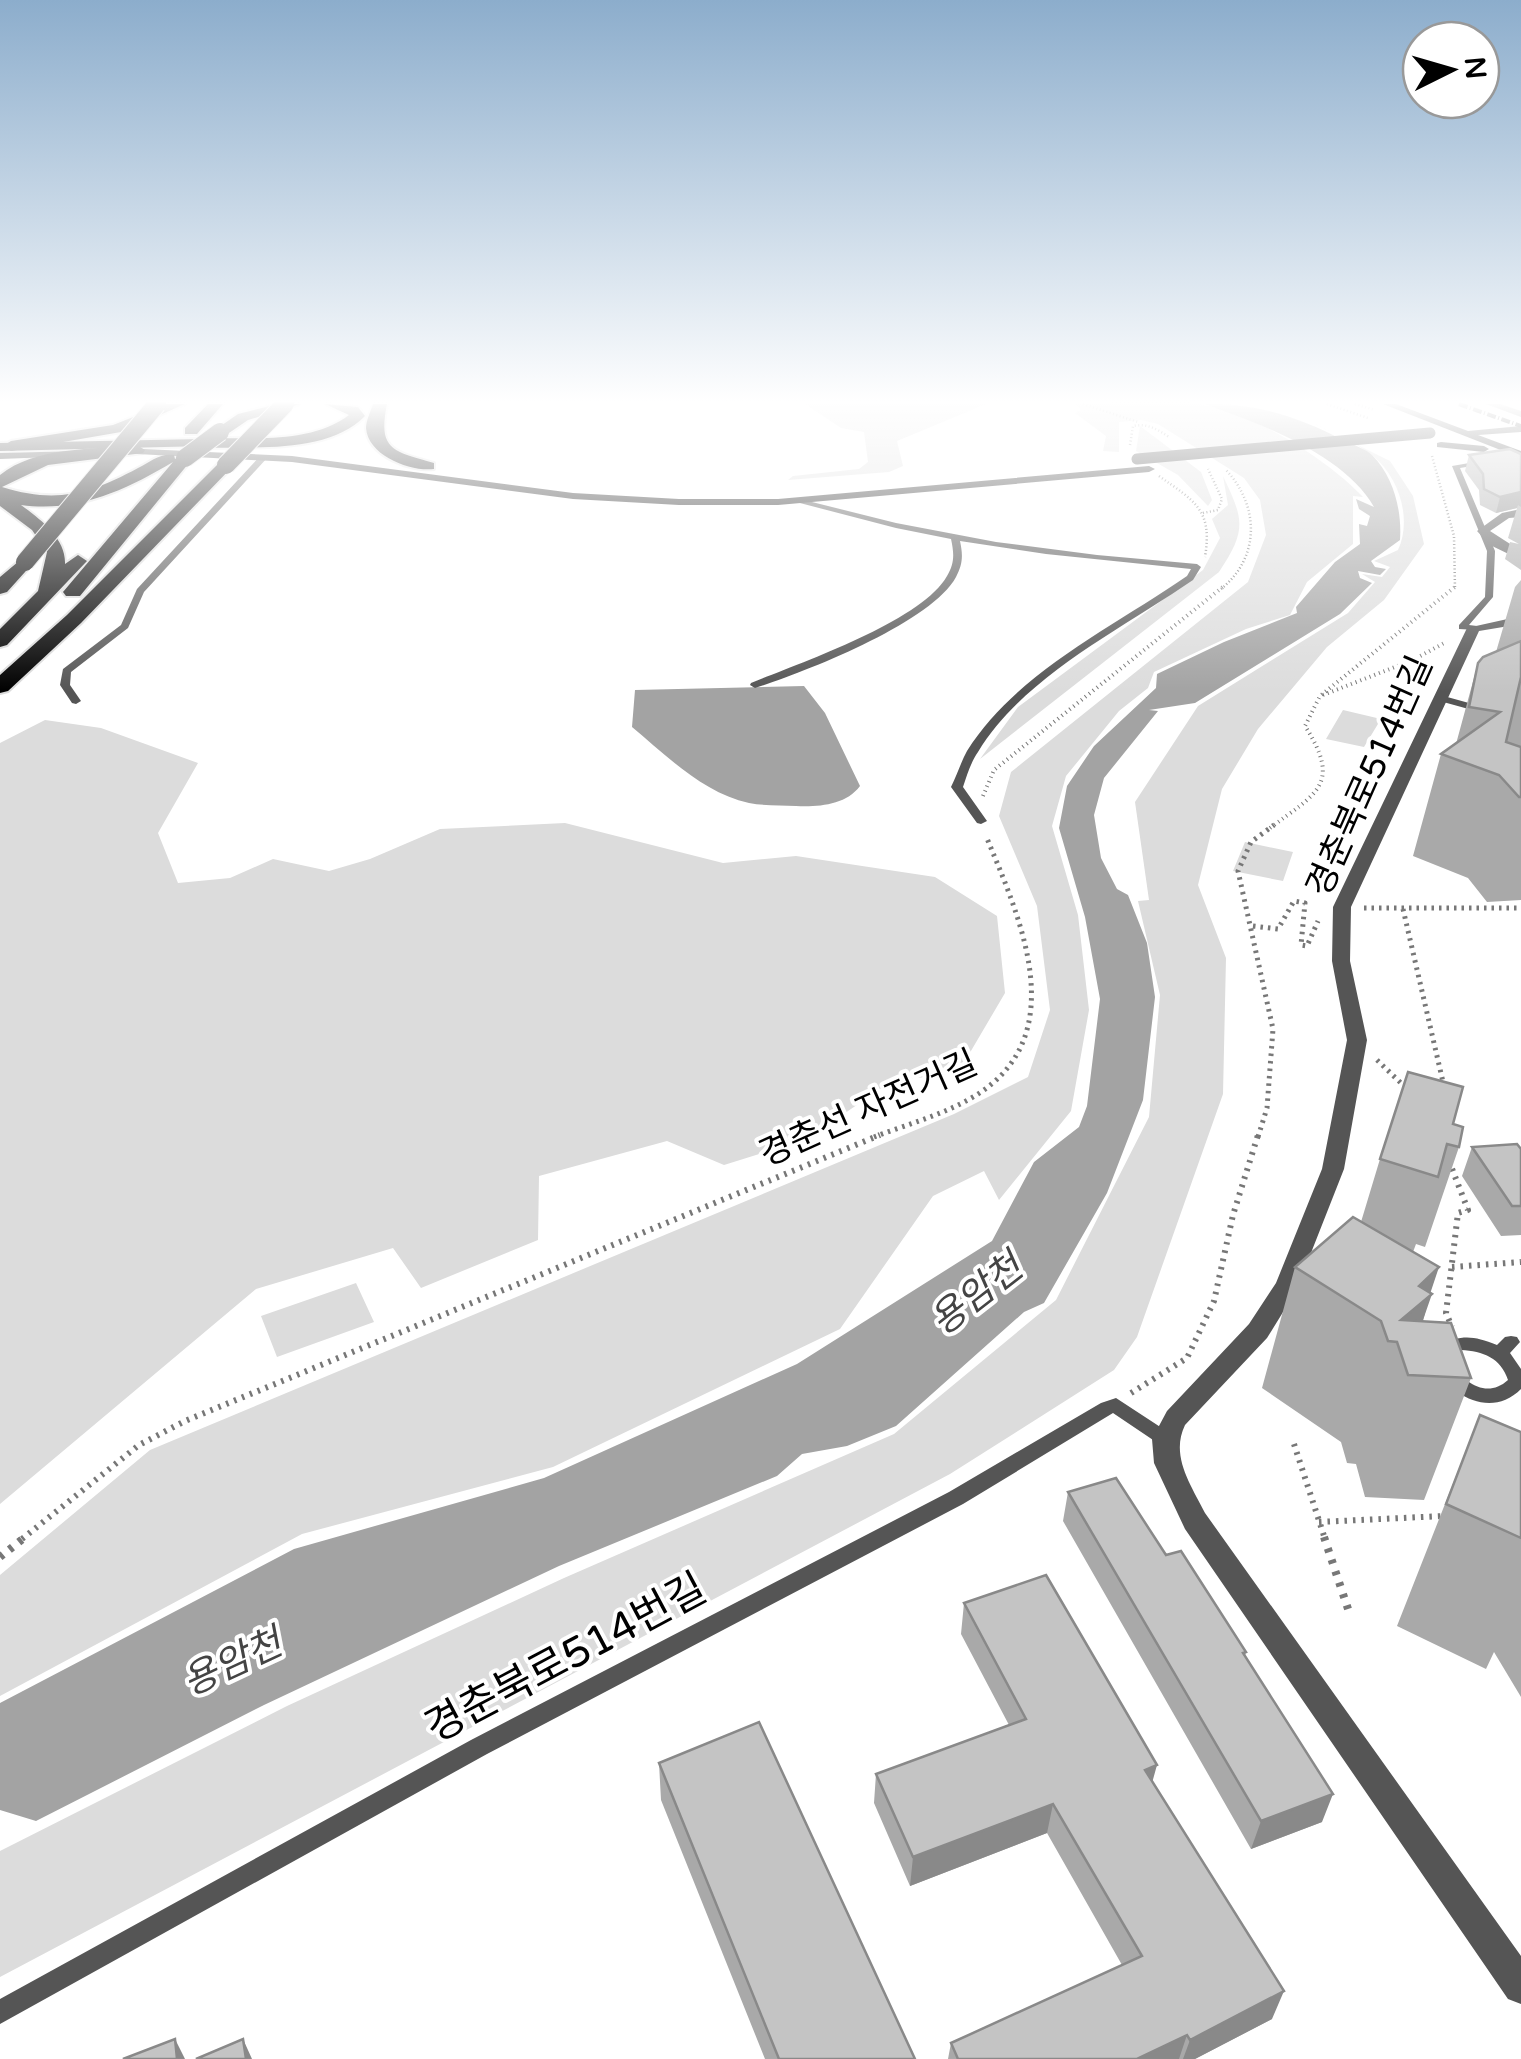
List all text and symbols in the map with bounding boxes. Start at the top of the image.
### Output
north arrow [1401,20,1501,120]
text: N [1457,55,1493,81]
street label: 경춘북로514번길 [1298,649,1442,903]
street label: 경춘선 자전거길 [753,1042,984,1176]
water label: 용암천 [921,1242,1035,1345]
street label: 경춘북로514번길 [416,1563,715,1754]
water label: 용암천 [175,1618,293,1706]

